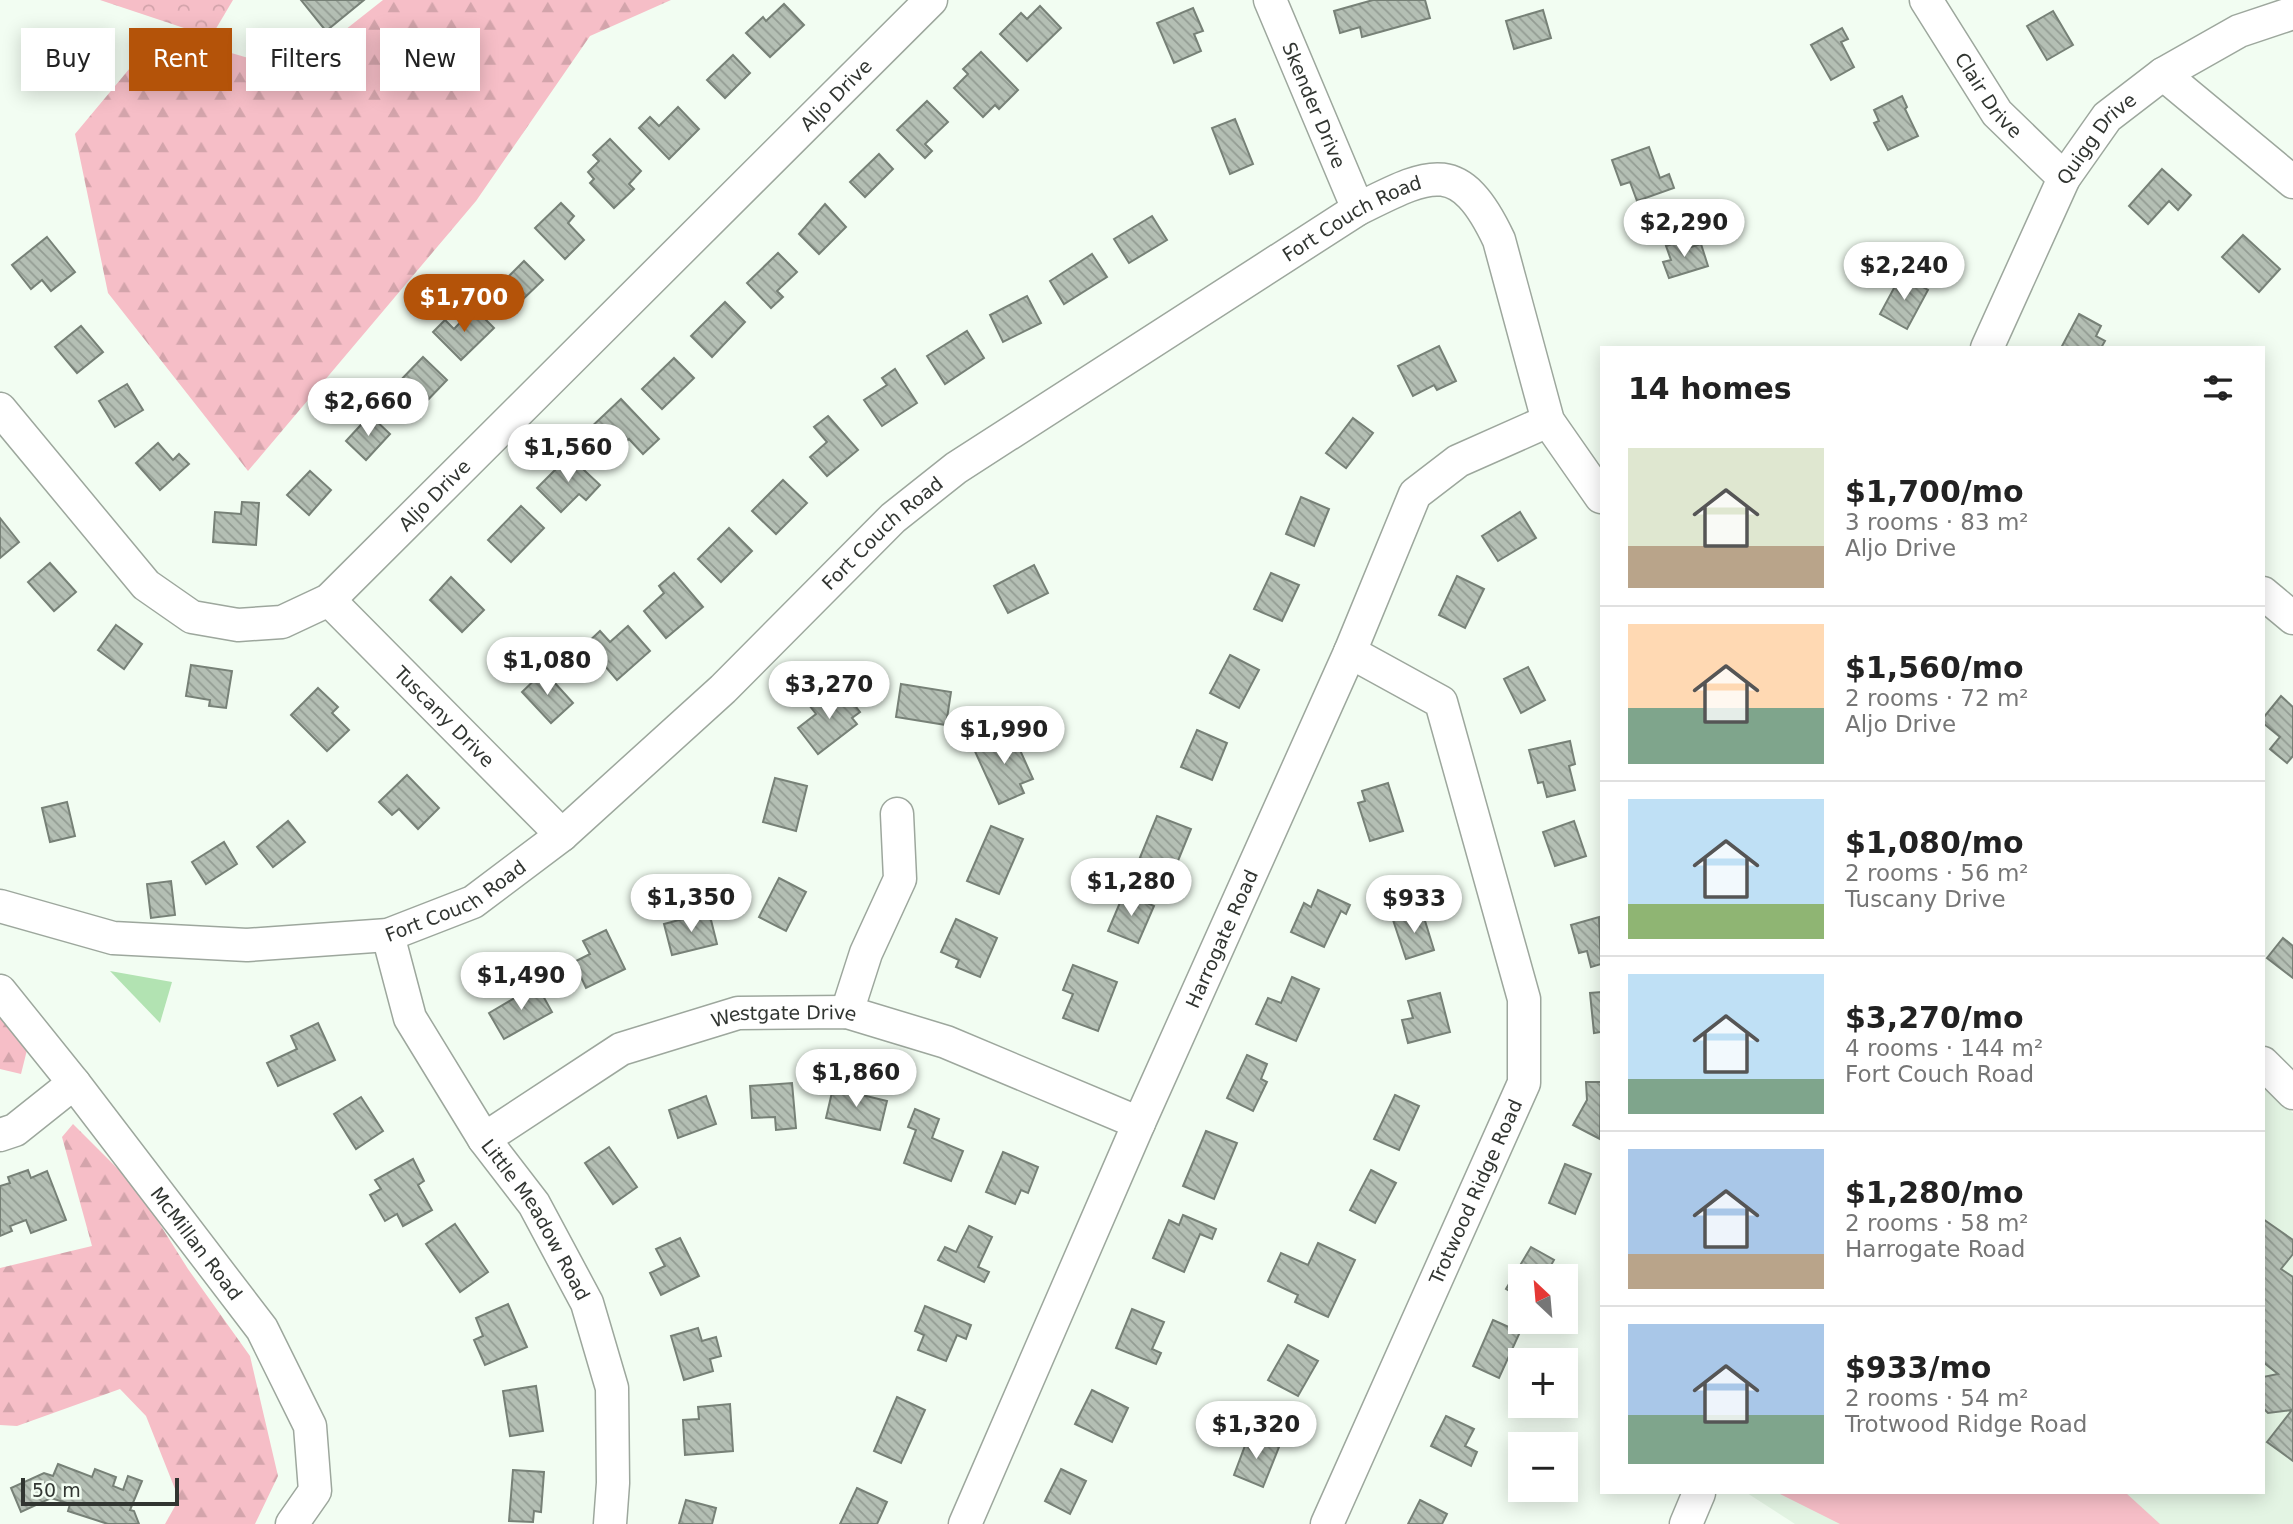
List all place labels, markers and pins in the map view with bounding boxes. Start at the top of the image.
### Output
pin: $2,290 [1627,200,1741,259]
pin: $2,240 [1847,243,1961,302]
pin: $1,700 [407,274,521,334]
pin: $2,660 [311,378,425,438]
pin: $1,560 [511,424,625,484]
pin: $1,080 [490,638,604,697]
pin: $3,270 [772,662,886,721]
pin: $1,990 [947,706,1061,766]
pin: $1,280 [1074,858,1188,918]
pin: $1,350 [634,874,748,934]
pin: $933 [1373,876,1455,935]
pin: $1,490 [464,953,578,1012]
pin: $1,860 [799,1050,913,1109]
pin: $1,320 [1199,1402,1313,1461]

